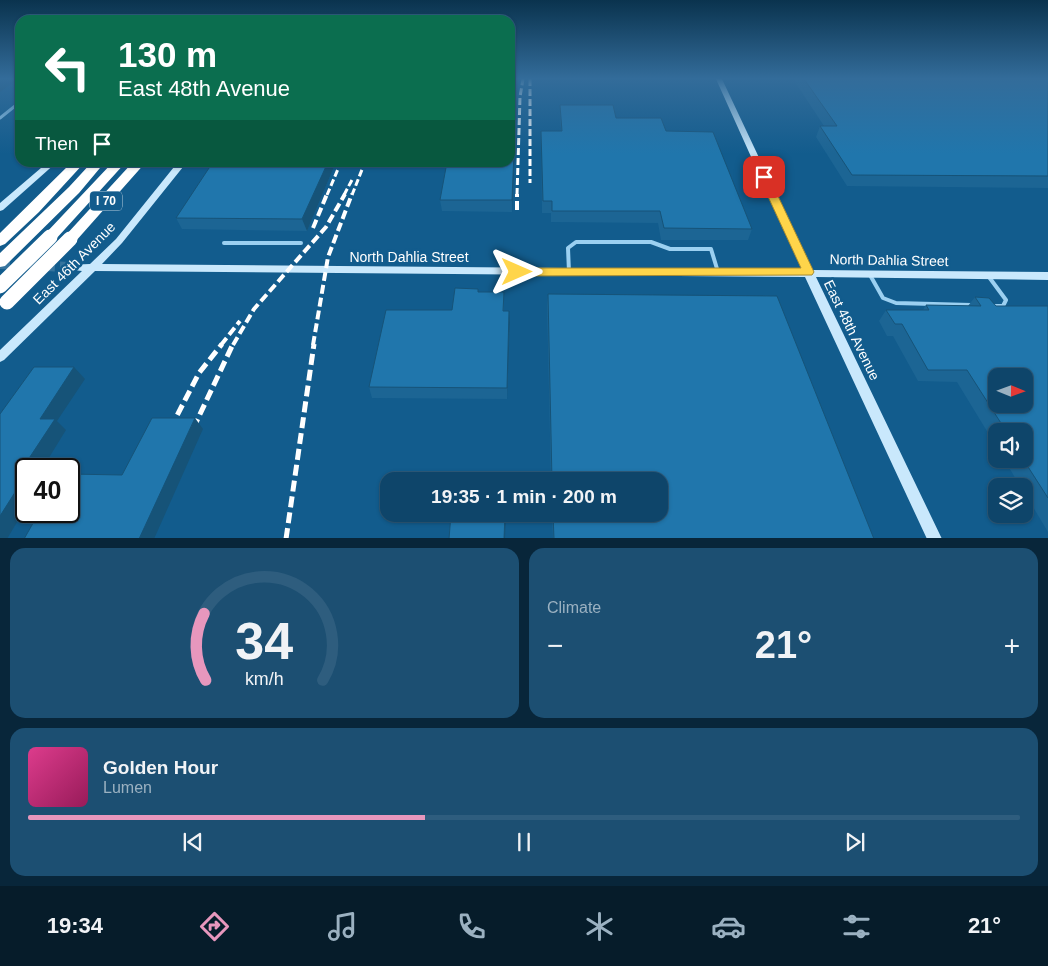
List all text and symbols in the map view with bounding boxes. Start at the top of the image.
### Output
icon: left [35,35,100,100]
text: 130 m [118,35,217,74]
text: East 48th Avenue [118,76,290,101]
icon: arrive [88,130,116,158]
text: Then [35,133,78,154]
pin [743,156,785,198]
icon: arrive [750,163,778,191]
road number: I 70 [90,192,122,210]
street label: East 46th Avenue [30,218,119,307]
position arrow [490,245,542,297]
street label: North Dahlia Street [349,249,469,265]
street label: North Dahlia Street [829,251,949,269]
street label: East 48th Avenue [821,277,883,383]
north arrow [988,368,1032,412]
map controls [988,368,1033,523]
button: sound [988,423,1033,468]
speed limit sign: 40 [15,458,80,523]
button: layers [988,478,1033,523]
text: 19:35 · 1 min · 200 m [431,486,617,507]
text: Climate [547,599,601,616]
text: 34 [236,612,293,670]
text: 21° [755,624,812,666]
text: − [547,630,563,661]
text: + [1004,630,1020,661]
text: km/h [245,669,284,689]
text: Golden Hour [103,757,218,778]
text: Lumen [103,779,152,796]
icon: previous [179,828,207,856]
icon: pause [510,828,538,856]
icon: next [841,828,869,856]
icon: directions [197,909,232,944]
icon: music [325,909,360,944]
icon: phone [454,909,489,944]
icon: climate [582,909,617,944]
icon: car [711,909,746,944]
icon: filters [839,909,874,944]
text: 19:34 [47,913,103,938]
text: 21° [968,913,1001,938]

